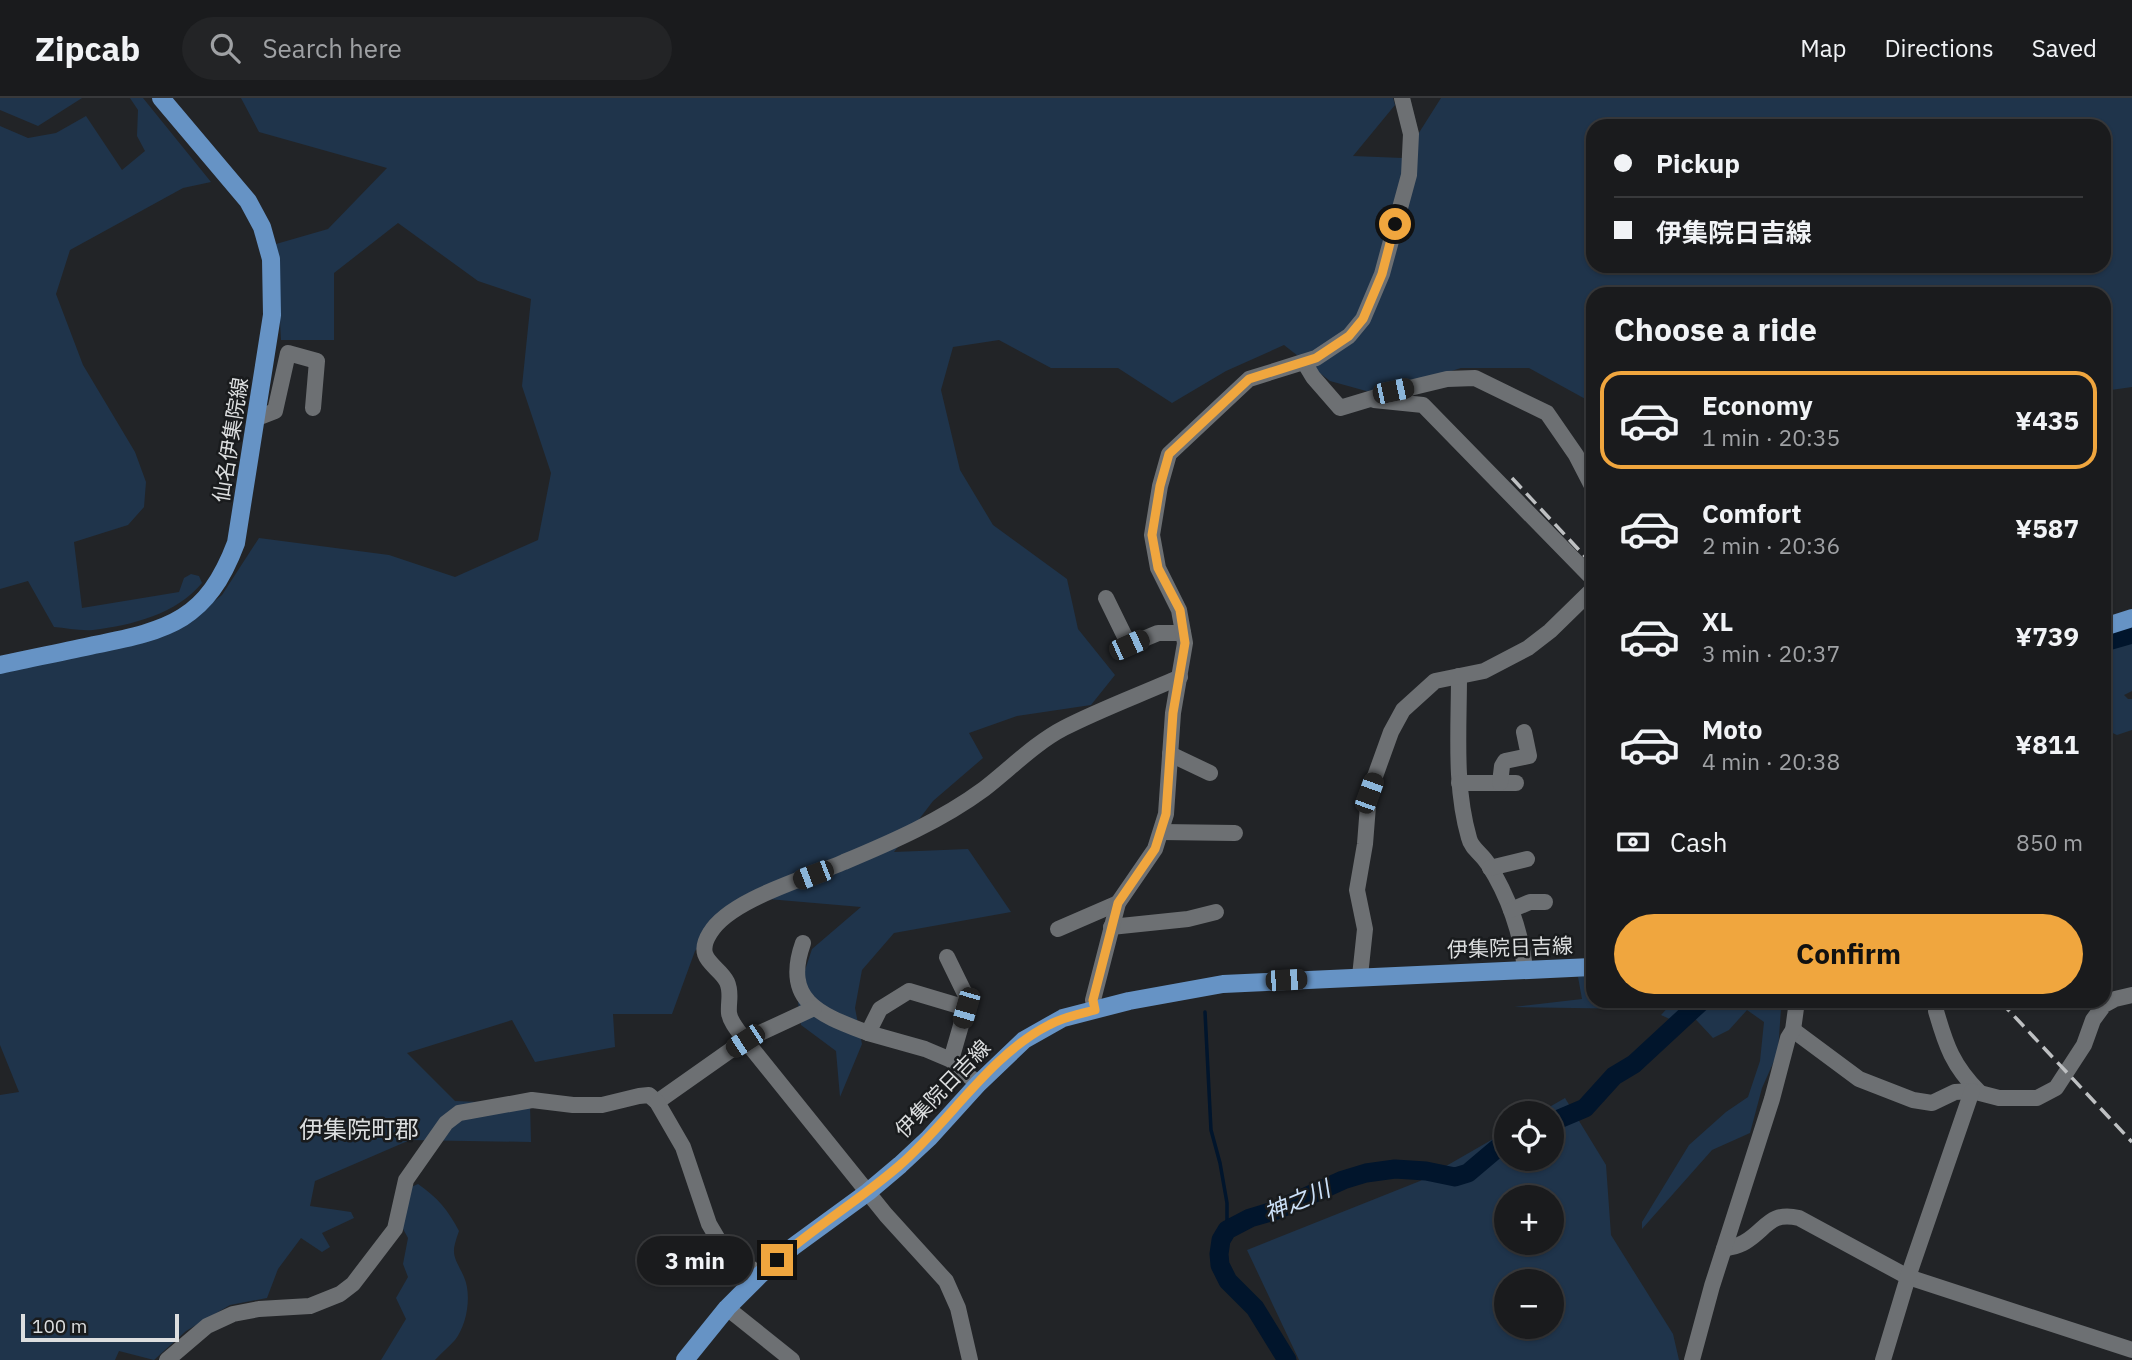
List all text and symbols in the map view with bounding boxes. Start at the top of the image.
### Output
search box [182,17,672,80]
text: Zipcab [35,27,140,70]
icon: search [206,29,244,67]
text: Search here [262,31,402,65]
text: Map [1800,32,1846,64]
text: Directions [1884,32,1994,64]
text: Saved [2032,32,2097,64]
text: Pickup [1656,146,1740,180]
route start [1379,208,1411,240]
text: 伊集院日吉線 [1656,215,1812,249]
text: Choose a ride [1614,308,1817,350]
street label: 仙名伊集院線 [206,375,254,504]
car [1371,376,1416,406]
text: Economy [1702,388,1813,422]
icon: car [1618,389,1681,452]
text: ¥435 [2015,403,2079,437]
text: 1 min · 20:35 [1702,422,1840,452]
text: Comfort [1702,496,1801,530]
icon: car [1618,497,1681,560]
text: ¥587 [2015,511,2079,545]
text: 2 min · 20:36 [1702,530,1840,560]
text: XL [1702,604,1733,638]
icon: car [1618,605,1681,668]
text: ¥739 [2015,619,2079,653]
car [1106,627,1153,663]
text: 3 min · 20:37 [1702,638,1840,668]
text: Moto [1702,712,1762,746]
icon: car [1618,713,1681,776]
text: ¥811 [2015,727,2079,761]
text: 4 min · 20:38 [1702,746,1840,776]
car [1352,770,1387,816]
icon: cash [1614,823,1652,861]
text: Cash [1670,825,1727,859]
text: 850 m [2016,827,2083,857]
car [790,858,837,892]
button: Confirm [1614,914,2083,994]
street label: 伊集院日吉線 [1447,931,1573,963]
car [1265,968,1308,992]
car [951,985,982,1031]
car [722,1021,769,1061]
street label: 伊集院日吉線 [888,1033,996,1143]
map controls [1494,1101,1564,1339]
button: locate [1494,1101,1564,1171]
district label: 伊集院町郡 [299,1113,419,1145]
water label: 神之川 [1259,1172,1337,1227]
button: + [1494,1185,1564,1255]
callout: 3 min [637,1236,752,1284]
route end [761,1244,793,1276]
text: 3 min [665,1245,725,1275]
button: − [1494,1269,1564,1339]
scale bar [21,1311,178,1343]
text: 100 m [32,1314,87,1338]

